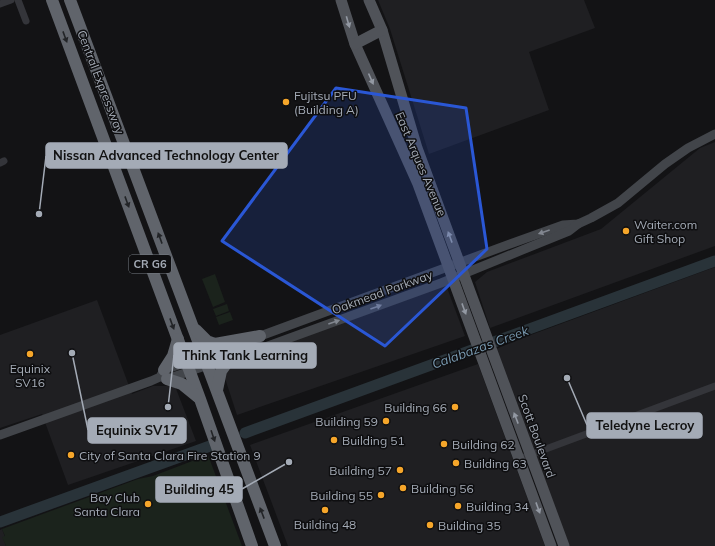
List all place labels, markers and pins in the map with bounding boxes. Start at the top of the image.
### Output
place label: Fujitsu PFU (Building A) [294,88,359,117]
marker: Fujitsu PFU (Building A) [281,97,291,107]
callout: Nissan Advanced Technology Center [46,143,287,168]
place label: Waiter.com Gift Shop [634,217,697,246]
marker: Waiter.com Gift Shop [621,226,631,236]
callout: Think Tank Learning [174,343,316,368]
marker: Equinix SV16 [25,349,35,359]
place label: Equinix SV16 [10,361,51,390]
place label: Building 66 [384,400,447,415]
marker: Building 66 [450,402,460,412]
callout: Teledyne Lecroy [587,413,702,438]
place label: Building 59 [315,414,378,429]
marker: Building 59 [381,416,391,426]
callout: Equinix SV17 [88,418,186,443]
place label: Building 51 [342,433,405,448]
marker: Building 51 [329,435,339,445]
place label: Building 62 [452,437,515,452]
marker: Building 62 [439,439,449,449]
place label: City of Santa Clara Fire Station 9 [79,448,261,463]
marker: City of Santa Clara Fire Station 9 [66,450,76,460]
place label: Building 63 [464,456,527,471]
marker: Building 63 [451,458,461,468]
place label: Building 57 [329,463,392,478]
marker: Building 57 [395,465,405,475]
callout: Building 45 [156,477,242,502]
place label: Building 56 [411,481,474,496]
marker: Building 56 [398,483,408,493]
place label: Building 55 [310,488,373,503]
place label: Bay Club Santa Clara [74,490,140,519]
marker: Building 55 [376,490,386,500]
marker: Bay Club Santa Clara [143,499,153,509]
place label: Building 34 [466,499,529,514]
marker: Building 34 [453,501,463,511]
marker: Building 48 [320,505,330,515]
place label: Building 48 [294,517,356,532]
place label: Building 35 [438,518,501,533]
marker: Building 35 [425,520,435,530]

